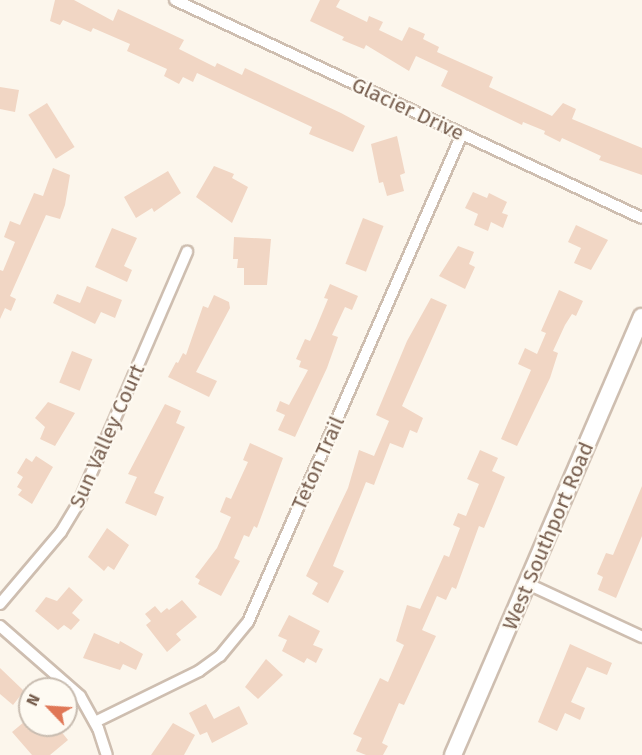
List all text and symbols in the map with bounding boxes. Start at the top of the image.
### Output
street label: Glacier Drive [348,72,468,146]
street label: Sun Valley Court [64,360,150,512]
street label: Teton Trail [286,412,350,514]
street label: West Southport Road [497,438,599,634]
north arrow [18,677,78,737]
text: N [22,691,44,709]

